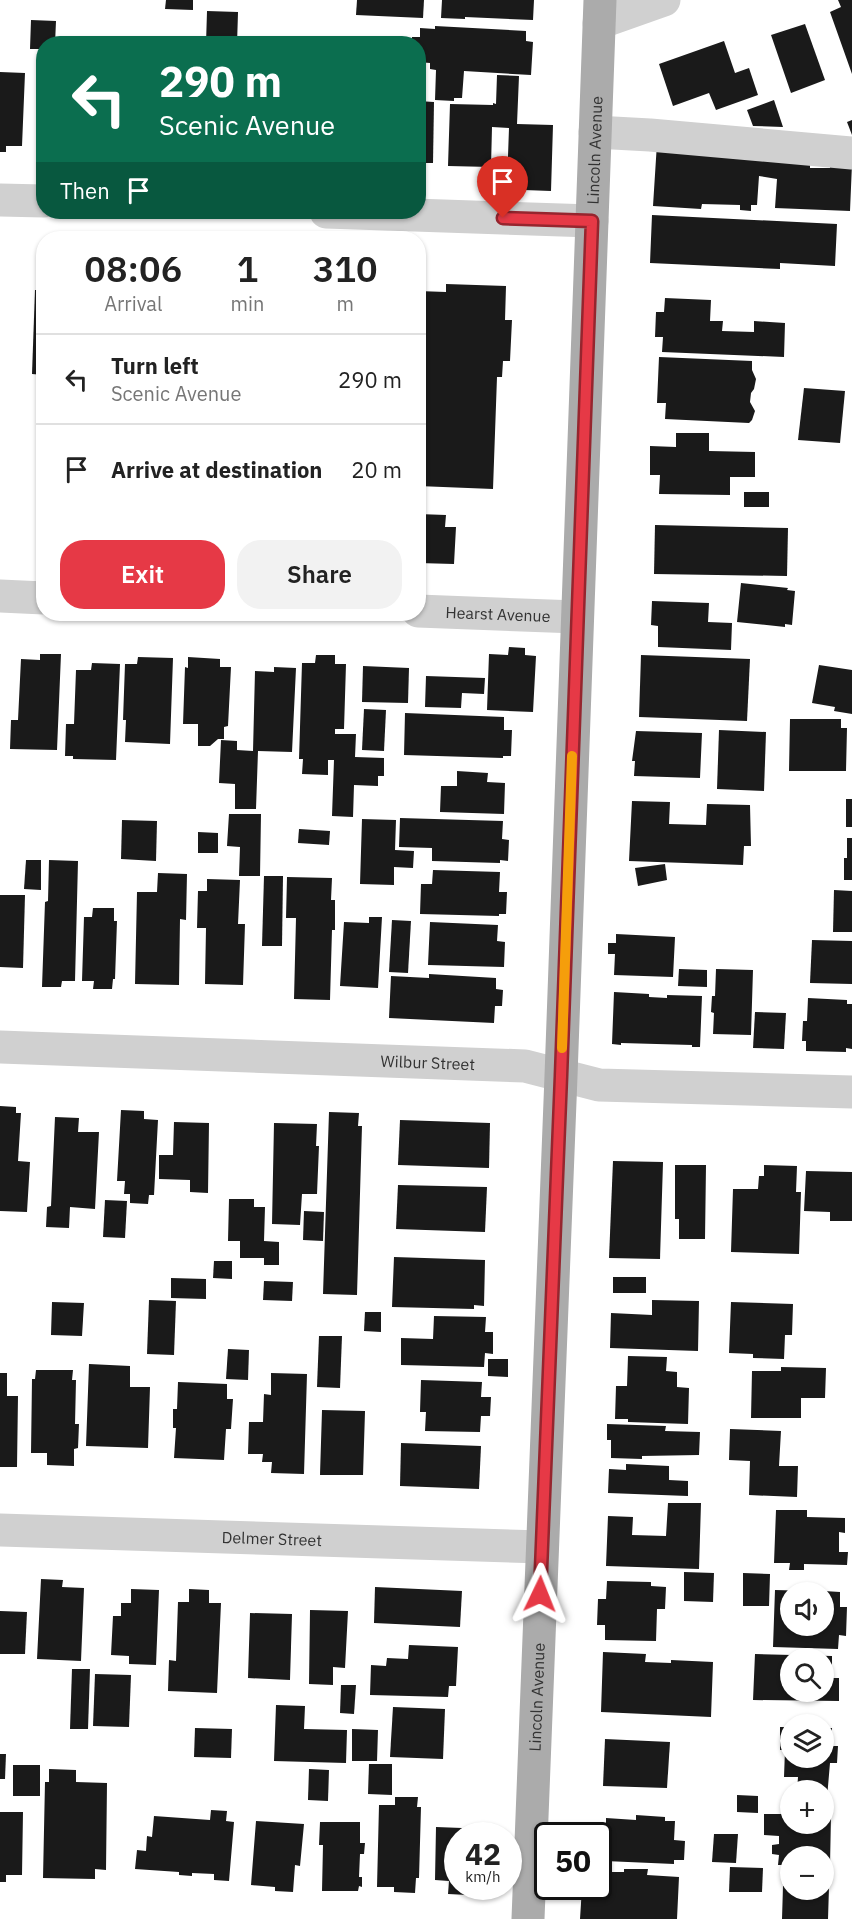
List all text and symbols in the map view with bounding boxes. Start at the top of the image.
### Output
text: 290 m [159,54,282,109]
icon: left [60,60,138,138]
street label: Lincoln Avenue [583,95,607,205]
text: Scenic Avenue [159,107,335,142]
pin [477,156,528,218]
icon: arrive [486,165,519,198]
icon: arrive [122,174,155,207]
text: Then [60,176,110,205]
text: 08:06 [84,245,182,292]
text: 1 [237,245,258,292]
text: 310 [313,245,378,292]
text: Arrival [104,290,162,317]
text: min [231,290,264,317]
text: m [336,290,354,317]
text: Turn left [111,351,199,380]
icon: left [60,363,93,396]
text: 290 m [338,365,402,394]
text: Scenic Avenue [111,380,241,407]
icon: arrive [60,453,93,486]
text: Arrive at destination [111,455,322,484]
text: 20 m [351,455,402,484]
button: Exit [60,540,225,609]
button: Share [237,540,402,609]
street label: Hearst Avenue [445,602,551,626]
street label: Wilbur Street [380,1051,475,1074]
street label: Delmer Street [221,1527,322,1550]
position arrow [508,1562,572,1626]
map controls [780,1582,834,1900]
button: sound [780,1582,834,1636]
street label: Lincoln Avenue [525,1642,549,1752]
button: search [780,1648,834,1702]
button: layers [780,1714,834,1768]
button: + [780,1780,834,1834]
speed limit sign: 50 [534,1822,612,1900]
text: 42 [465,1834,501,1873]
button: − [780,1846,834,1900]
text: km/h [465,1867,501,1886]

